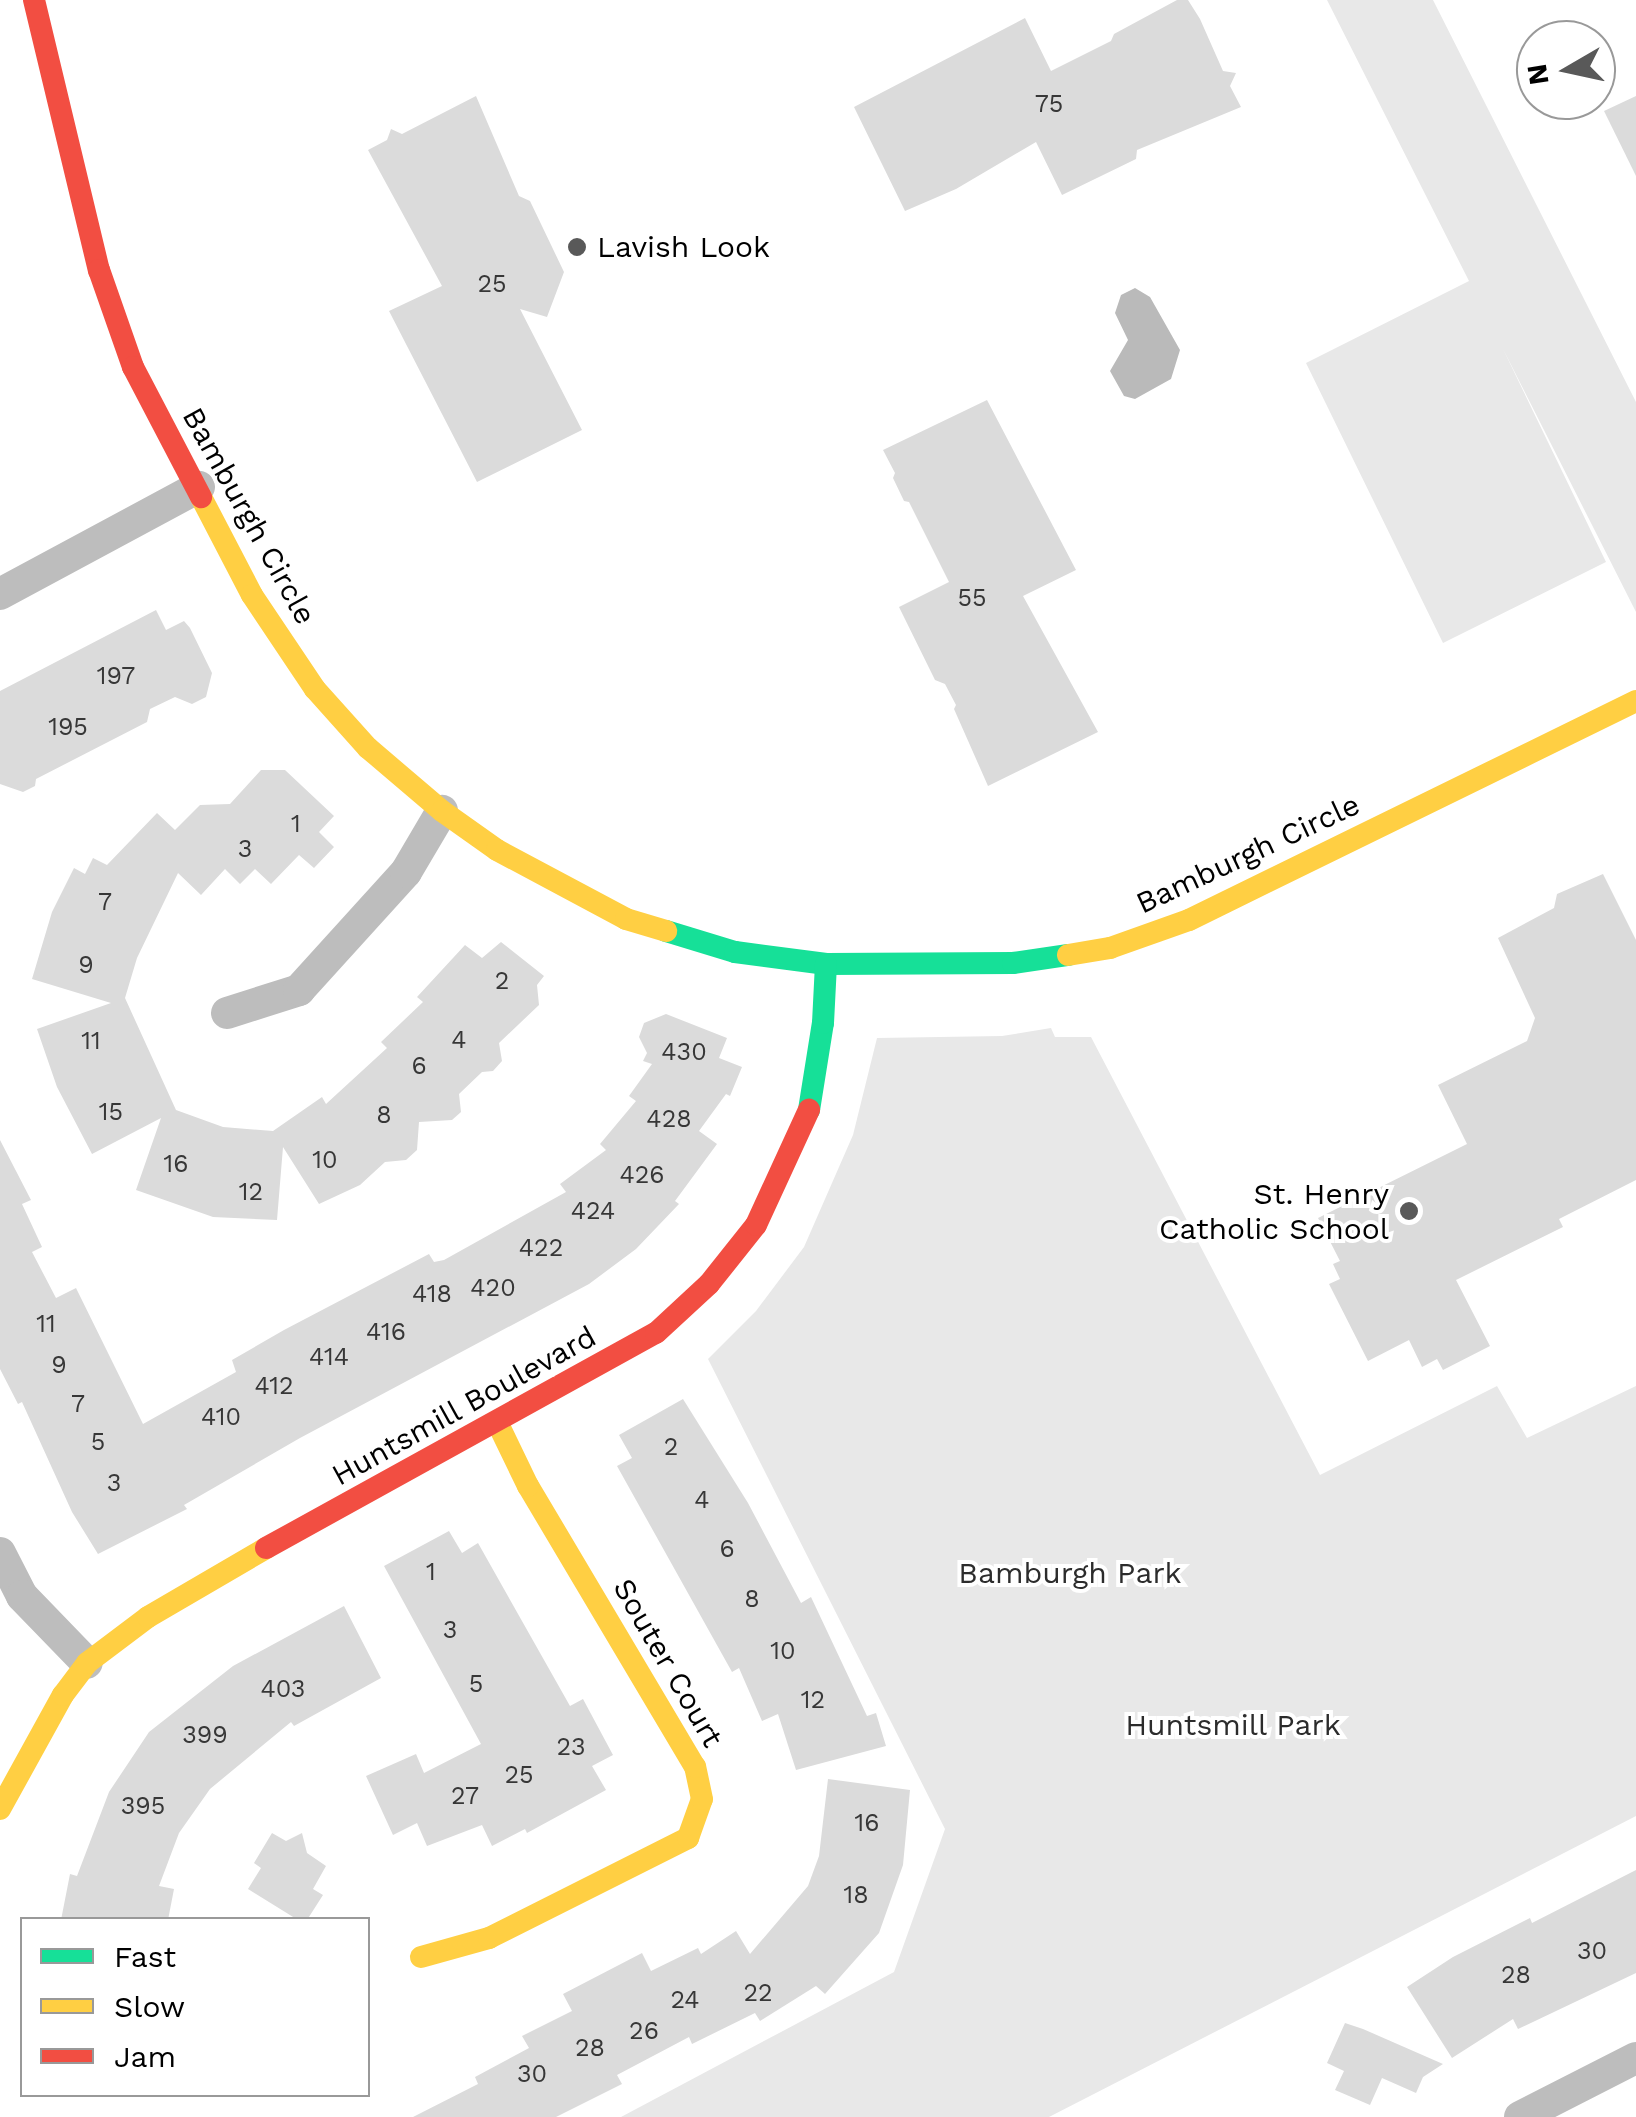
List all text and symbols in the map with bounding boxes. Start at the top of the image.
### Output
north arrow [1516,20,1616,120]
text: N [1520,62,1556,87]
house number: 75 [1035,89,1063,119]
place label: Lavish Look [597,229,770,265]
marker: Lavish Look [566,236,588,258]
house number: 25 [477,269,507,299]
street label: Bamburgh Circle [175,401,323,631]
house number: 55 [957,583,987,613]
house number: 197 [97,661,135,691]
house number: 195 [48,712,88,742]
street label: Bamburgh Circle [1131,786,1365,922]
house number: 1 [291,809,301,839]
house number: 3 [238,834,252,864]
house number: 7 [98,887,112,917]
house number: 9 [78,950,94,980]
house number: 2 [495,966,509,996]
house number: 4 [451,1025,467,1055]
house number: 11 [81,1026,101,1056]
house number: 430 [661,1037,707,1067]
house number: 6 [411,1051,427,1081]
house number: 15 [99,1097,123,1127]
house number: 8 [376,1100,392,1130]
house number: 428 [646,1104,692,1134]
house number: 10 [312,1145,338,1175]
house number: 16 [164,1149,188,1179]
house number: 426 [619,1160,665,1190]
place label: St. Henry Catholic School [1159,1176,1389,1246]
house number: 12 [239,1177,263,1207]
house number: 424 [571,1196,615,1226]
marker: St. Henry Catholic School [1398,1200,1420,1222]
house number: 422 [519,1233,563,1263]
house number: 420 [470,1273,516,1303]
house number: 418 [412,1279,452,1309]
house number: 11 [36,1309,56,1339]
house number: 416 [366,1317,406,1347]
street label: Huntsmill Boulevard [325,1318,603,1494]
house number: 414 [309,1342,349,1372]
house number: 9 [51,1350,67,1380]
house number: 412 [254,1371,294,1401]
house number: 7 [71,1389,85,1419]
house number: 410 [201,1402,241,1432]
house number: 5 [91,1427,105,1457]
house number: 2 [664,1432,678,1462]
house number: 3 [107,1468,121,1498]
house number: 4 [694,1485,710,1515]
house number: 6 [719,1534,735,1564]
park label: Bamburgh Park [958,1555,1182,1591]
house number: 1 [426,1557,436,1587]
street label: Souter Court [605,1572,731,1754]
house number: 8 [744,1584,760,1614]
house number: 3 [443,1615,457,1645]
house number: 10 [770,1636,796,1666]
house number: 5 [469,1669,483,1699]
house number: 403 [261,1674,305,1704]
house number: 12 [801,1685,825,1715]
park label: Huntsmill Park [1125,1707,1341,1743]
house number: 399 [182,1720,228,1750]
house number: 23 [556,1732,586,1762]
house number: 25 [504,1760,534,1790]
house number: 27 [451,1781,479,1811]
house number: 395 [121,1791,165,1821]
house number: 16 [855,1808,879,1838]
house number: 18 [843,1880,869,1910]
legend [20,1917,370,2097]
house number: 30 [1577,1936,1607,1966]
text: Fast [114,1939,176,1974]
house number: 28 [1501,1960,1531,1990]
house number: 22 [743,1978,773,2008]
house number: 24 [670,1985,700,2015]
text: Slow [114,1989,185,2024]
house number: 26 [629,2016,659,2046]
house number: 28 [575,2033,605,2063]
text: Jam [114,2039,176,2074]
house number: 30 [517,2059,547,2089]

